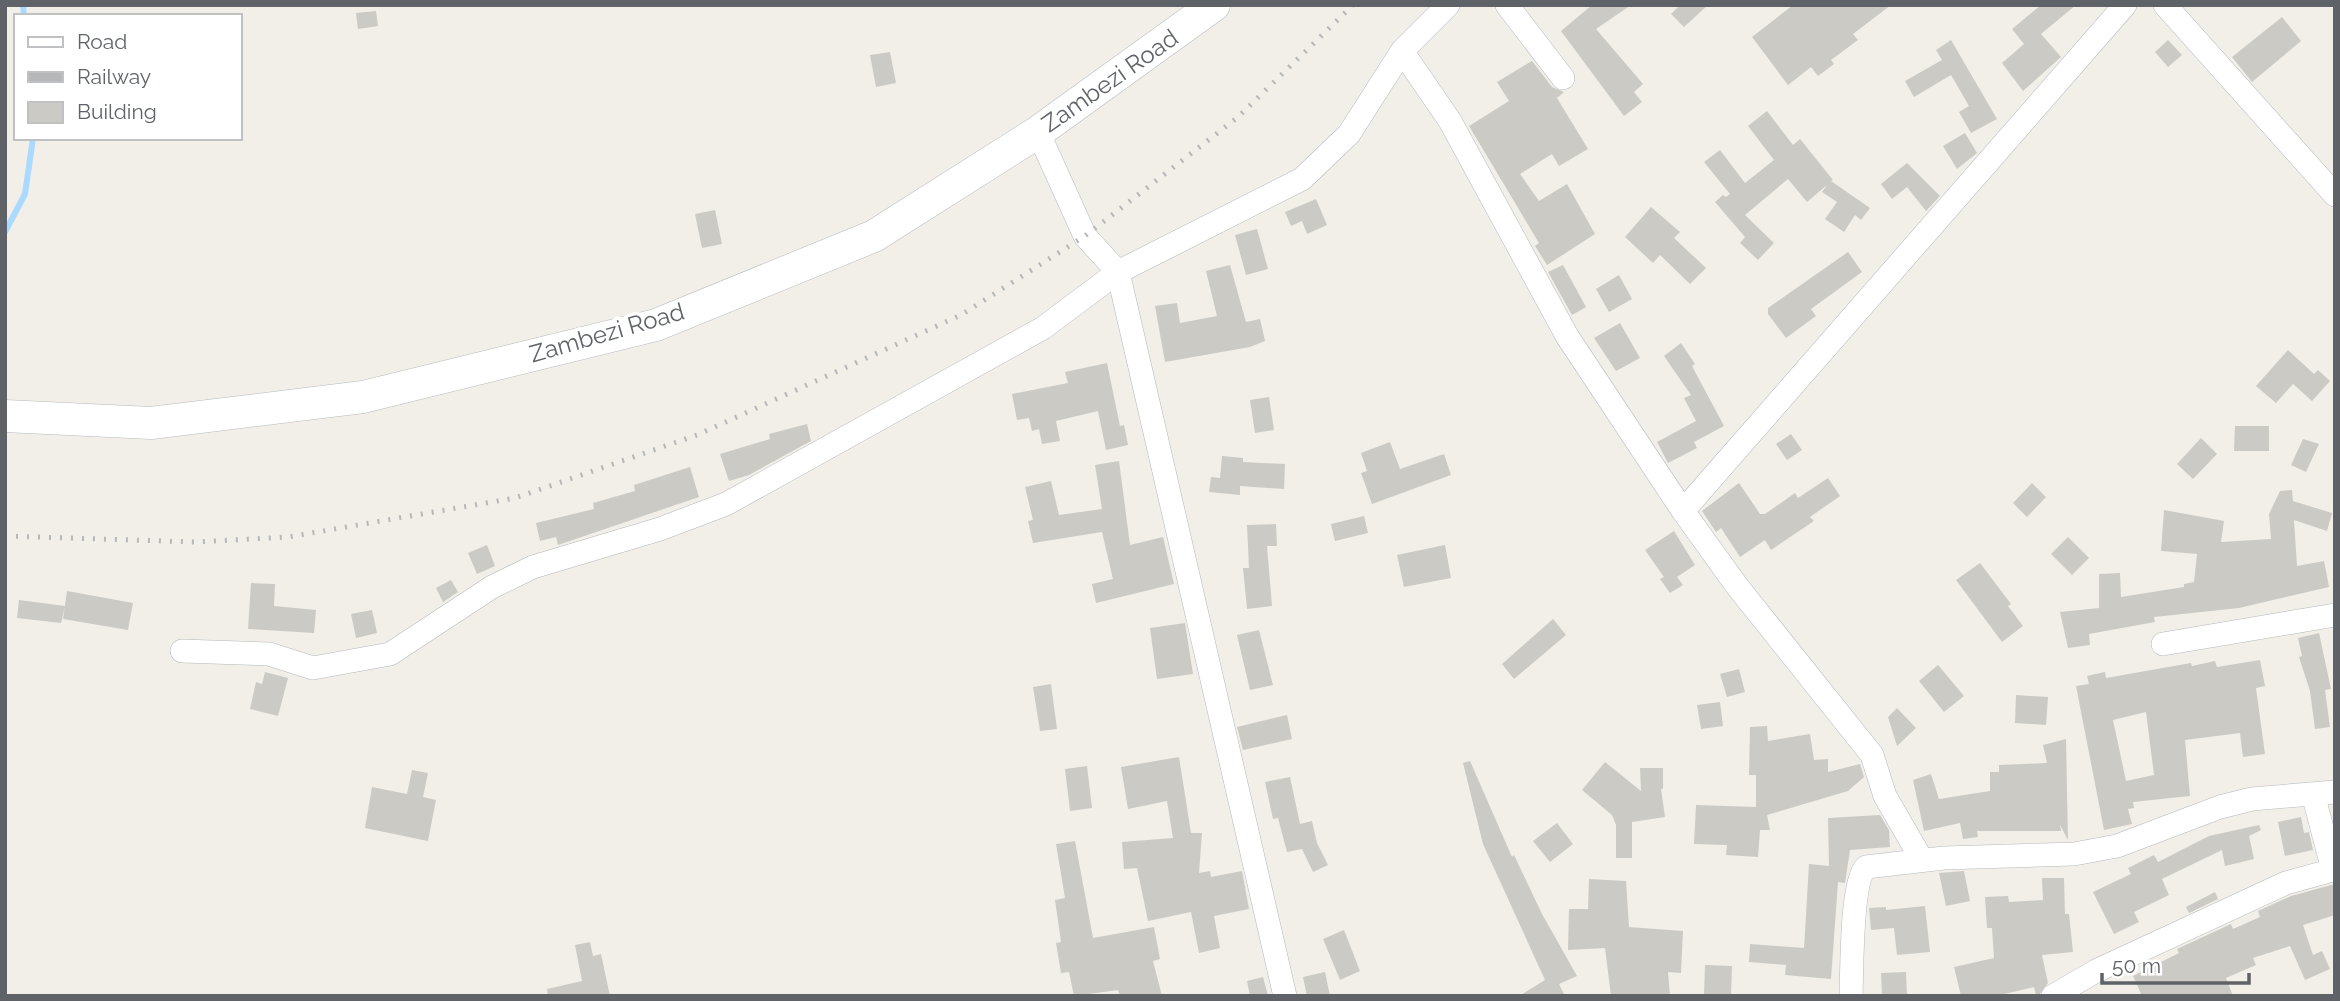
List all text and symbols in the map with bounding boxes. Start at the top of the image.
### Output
legend [14,14,242,140]
street label: Zambezi Road [1036,23,1183,138]
text: Road [77,29,127,54]
text: Railway [77,64,151,89]
text: Building [77,99,157,124]
street label: Zambezi Road [526,297,688,368]
scale bar [2102,942,2249,986]
text: 50 m [2112,953,2161,978]

